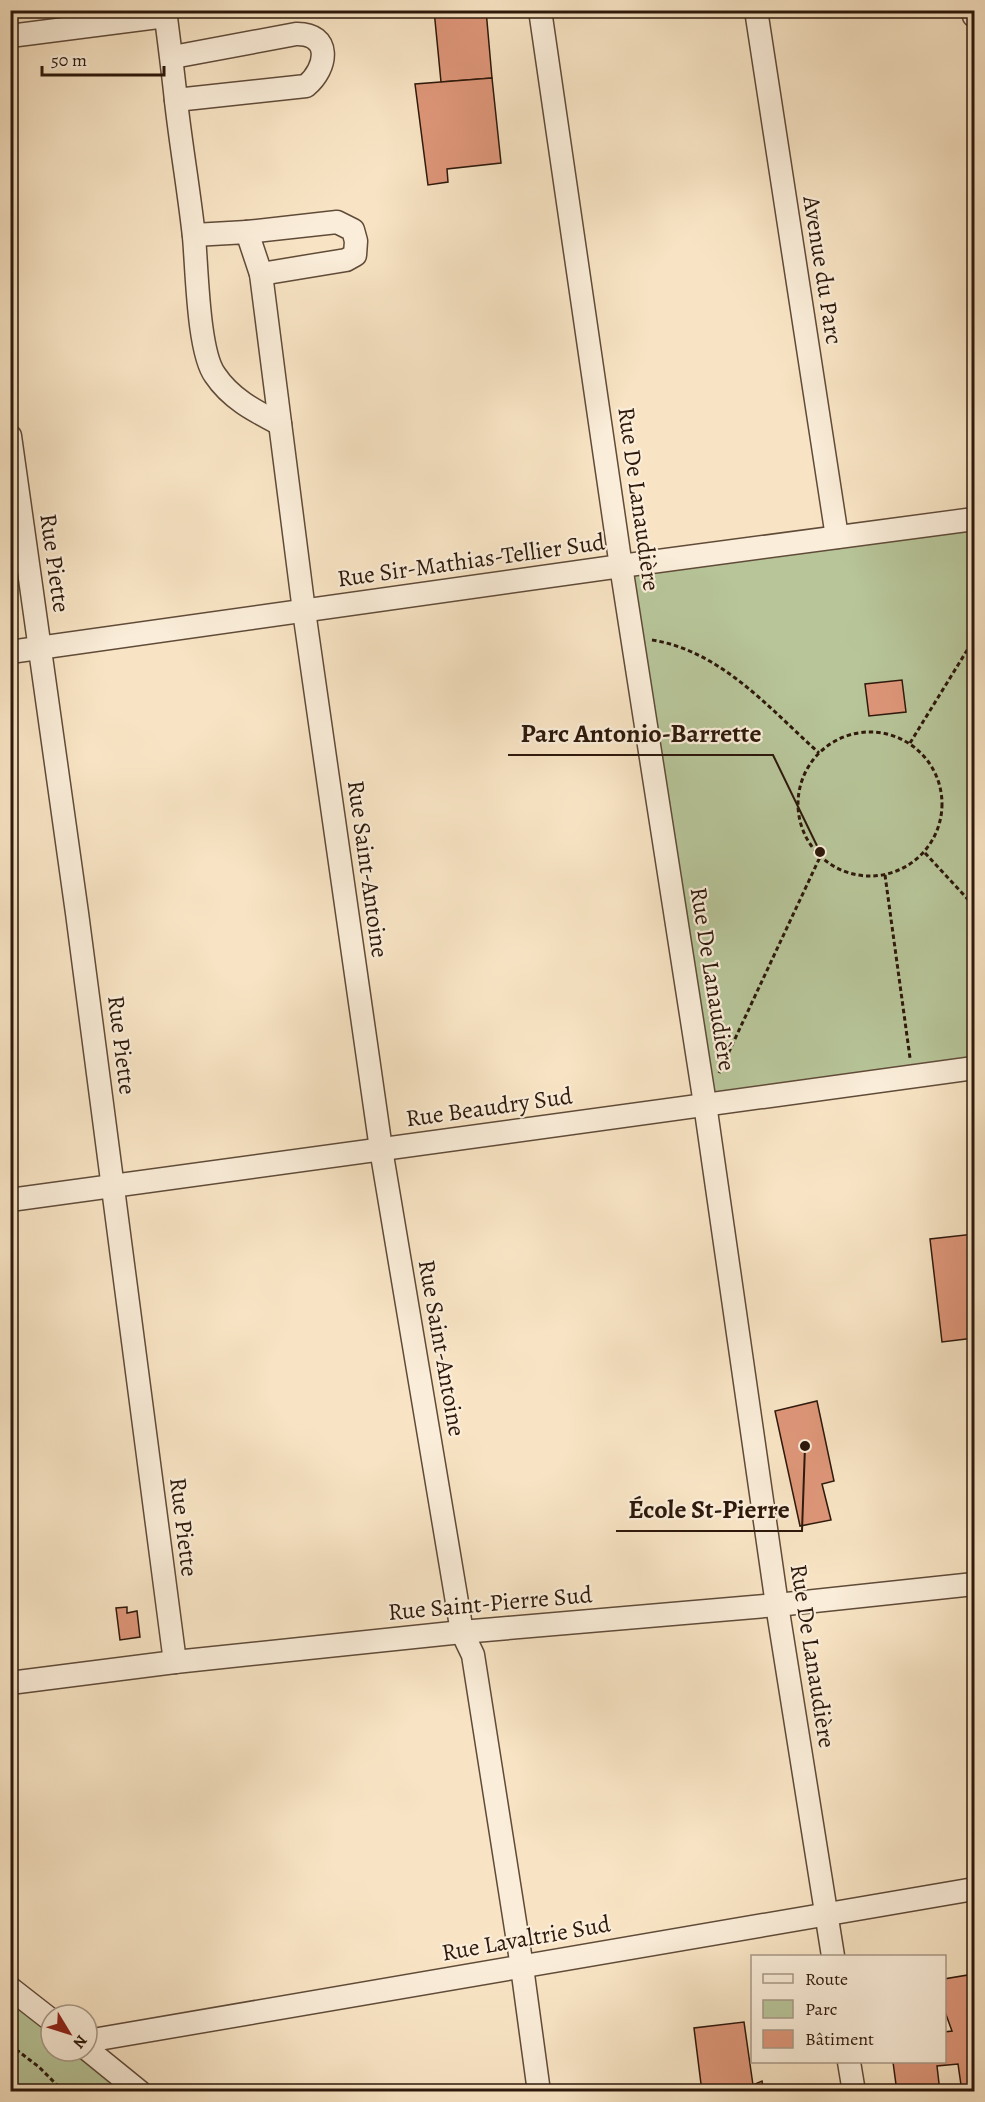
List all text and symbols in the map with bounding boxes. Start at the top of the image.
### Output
scale bar [42,39,164,77]
text: 50 m [51,48,87,72]
street label: Avenue du Parc [795,192,851,347]
street label: Rue De Lanaudière [610,405,668,593]
street label: Rue Piette [32,511,78,615]
street label: Rue Sir-Mathias-Tellier Sud [335,525,607,595]
callout: Parc Antonio-Barrette [508,711,773,755]
text: Parc Antonio-Barrette [521,716,761,751]
street label: Rue Saint-Antoine [340,778,396,960]
street label: Rue De Lanaudière [683,885,743,1073]
street label: Rue Piette [100,994,144,1096]
street label: Rue Beaudry Sud [404,1079,574,1135]
street label: Rue Saint-Antoine [411,1257,473,1439]
street label: Rue Piette [162,1476,206,1578]
callout: École St-Pierre [616,1487,802,1531]
text: École St-Pierre [628,1492,790,1527]
street label: Rue De Lanaudière [783,1562,843,1750]
street label: Rue Saint-Pierre Sud [387,1578,594,1628]
street label: Rue Lavaltrie Sud [439,1907,613,1969]
legend [751,1955,946,2063]
text: Route [805,1967,848,1991]
text: Parc [805,1997,837,2021]
north arrow [39,2003,99,2063]
text: Bâtiment [805,2027,874,2051]
text: N [68,2030,92,2053]

